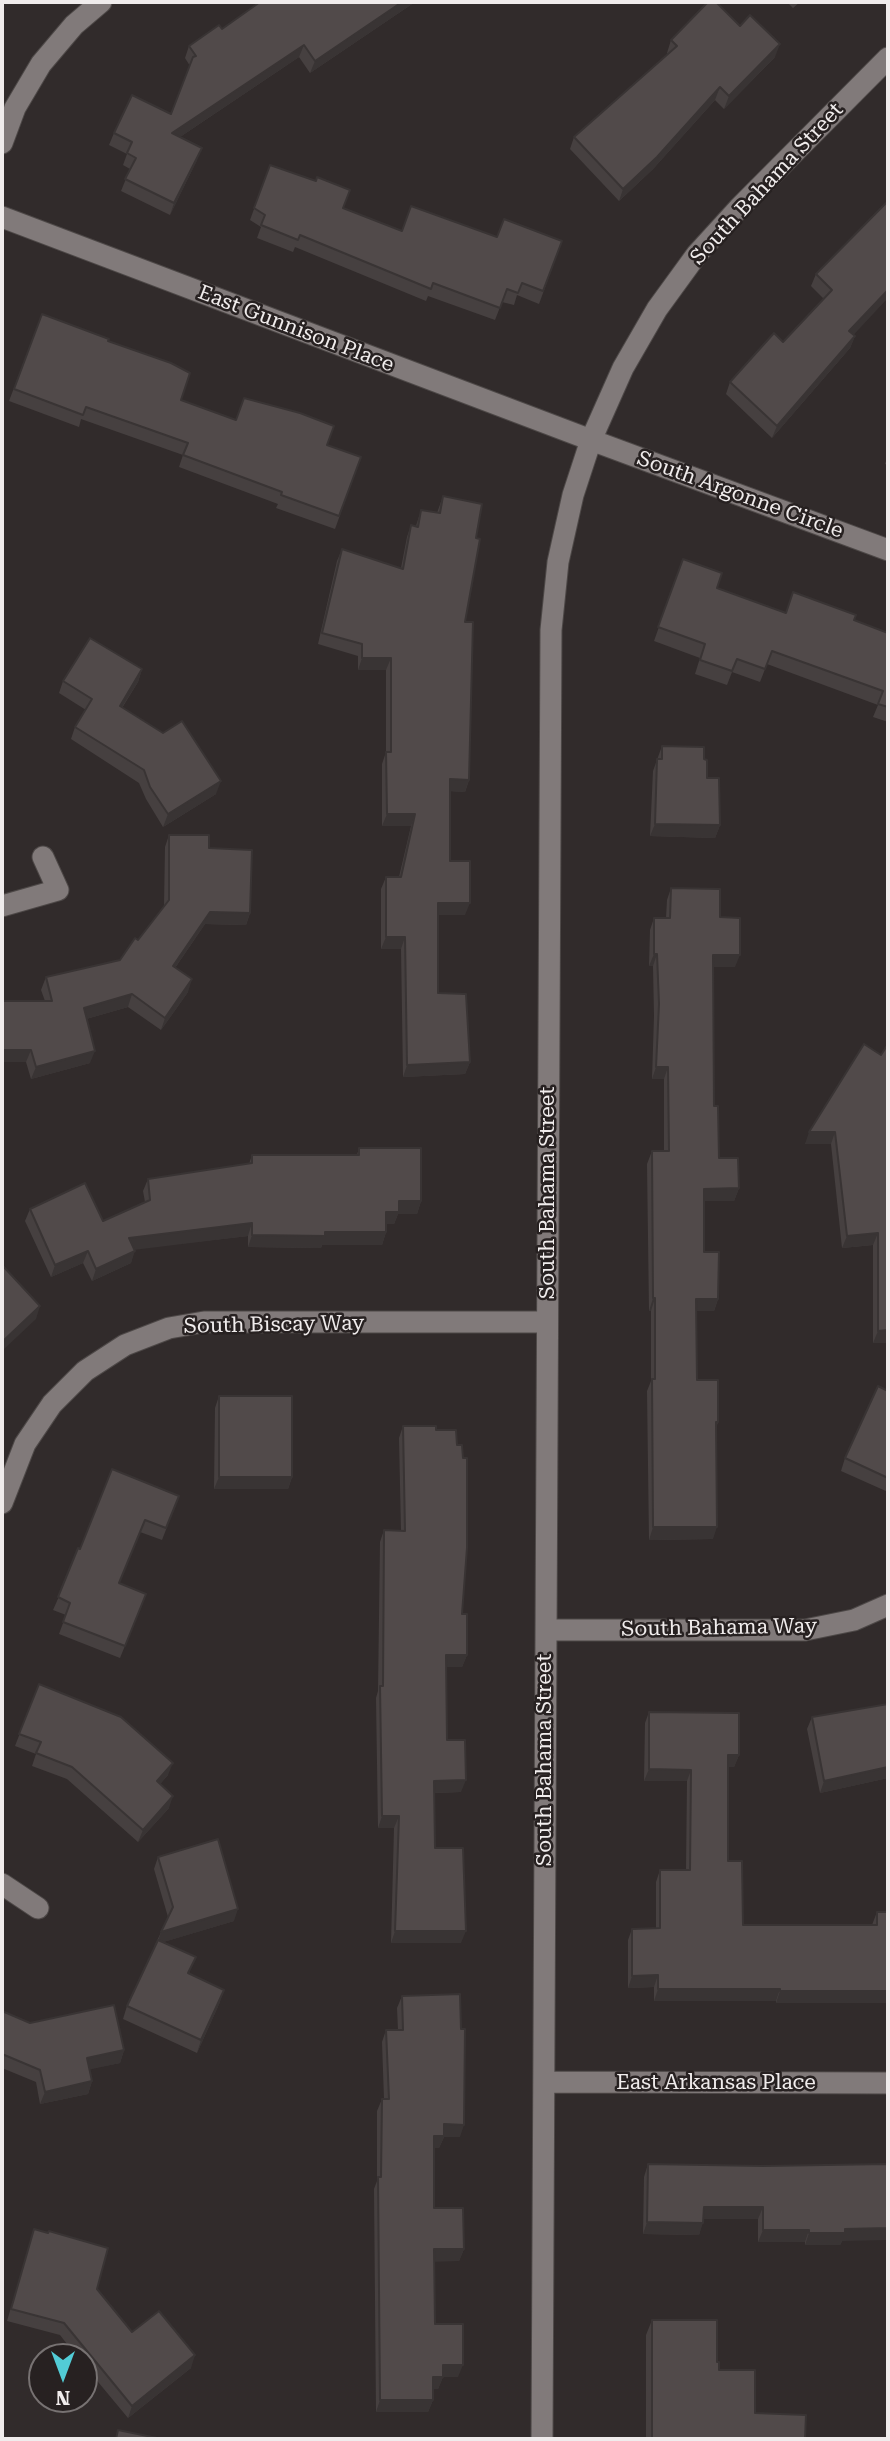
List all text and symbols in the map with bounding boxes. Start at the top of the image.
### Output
street label: South Bahama Street [685,98,849,270]
street label: East Gunnison Place [194,280,398,378]
street label: South Argonne Circle [634,446,846,544]
street label: South Bahama Street [535,1087,561,1299]
street label: South Biscay Way [183,1311,365,1339]
street label: South Bahama Way [621,1614,817,1642]
street label: South Bahama Street [532,1654,558,1866]
street label: East Arkansas Place [616,2070,816,2096]
north arrow [28,2343,98,2413]
text: N [56,2386,70,2409]

